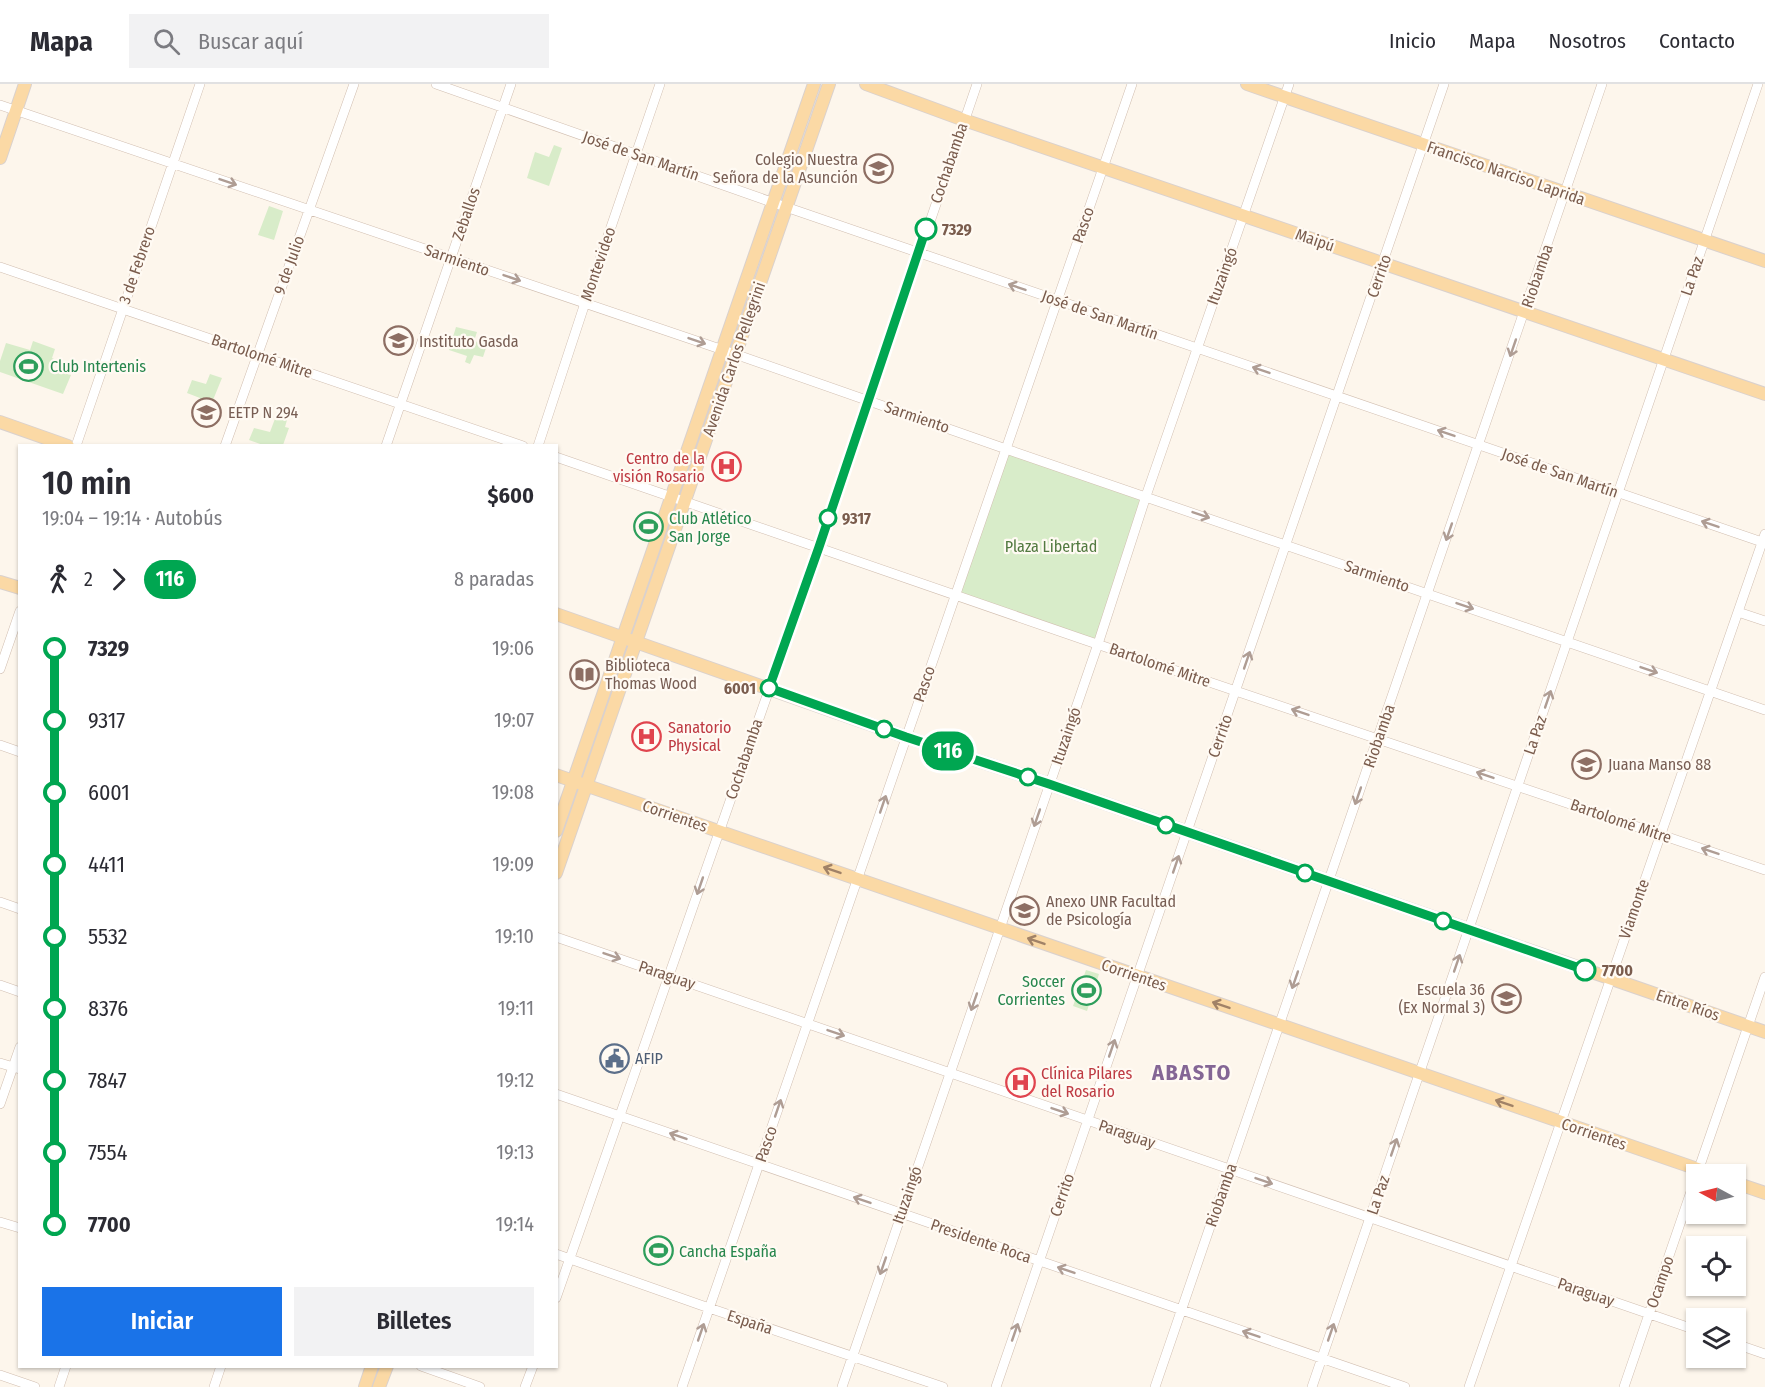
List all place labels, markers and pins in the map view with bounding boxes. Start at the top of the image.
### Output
place label: Colegio Nuestra Señora de la Asunción [713,150,858,187]
school or university icon: Colegio Nuestra Señora de la Asunción [863,152,895,184]
marker: 7329 [915,218,937,240]
place label: 7329 [942,220,972,239]
school or university icon: Instituto Gasda [382,325,414,357]
place label: Instituto Gasda [419,332,519,351]
sports icon: Club Intertenis [13,350,45,382]
place label: Club Intertenis [50,357,146,376]
school or university icon: EETP N 294 [191,396,223,428]
place label: EETP N 294 [228,403,299,422]
place label: Centro de la visión Rosario [613,449,705,486]
hospital icon: Centro de la visión Rosario [710,451,742,483]
place label: Club Atlético San Jorge [669,509,752,546]
marker: 9317 [819,509,837,527]
place label: 9317 [842,509,871,528]
sports icon: Club Atlético San Jorge [632,511,664,543]
place label: Biblioteca Thomas Wood [605,656,697,693]
library icon: Biblioteca Thomas Wood [568,658,600,690]
place label: 6001 [724,679,756,698]
marker: 6001 [760,679,778,697]
place label: Sanatorio Physical [668,718,732,755]
hospital icon: Sanatorio Physical [631,720,663,752]
unlabelled marker [875,720,893,738]
school or university icon: Juana Manso 88 [1571,748,1603,780]
place label: Juana Manso 88 [1608,755,1711,774]
unlabelled marker [1019,768,1037,786]
unlabelled marker [1157,816,1175,834]
unlabelled marker [1296,864,1314,882]
place label: Anexo UNR Facultad de Psicología [1046,892,1176,929]
school or university icon: Anexo UNR Facultad de Psicología [1009,894,1041,926]
unlabelled marker [1434,912,1452,930]
marker: 7700 [1574,959,1596,981]
place label: 7700 [1602,961,1633,980]
place label: Soccer Corrientes [998,972,1065,1009]
sports icon: Soccer Corrientes [1070,974,1102,1006]
place label: Escuela 36 (Ex Normal 3) [1398,980,1485,1017]
school or university icon: Escuela 36 (Ex Normal 3) [1490,982,1522,1014]
public building icon: AFIP [598,1042,630,1074]
place label: AFIP [635,1049,663,1068]
place label: Clínica Pilares del Rosario [1041,1064,1132,1101]
hospital icon: Clínica Pilares del Rosario [1004,1066,1036,1098]
sports icon: Cancha España [642,1235,674,1267]
place label: Cancha España [679,1242,777,1261]

